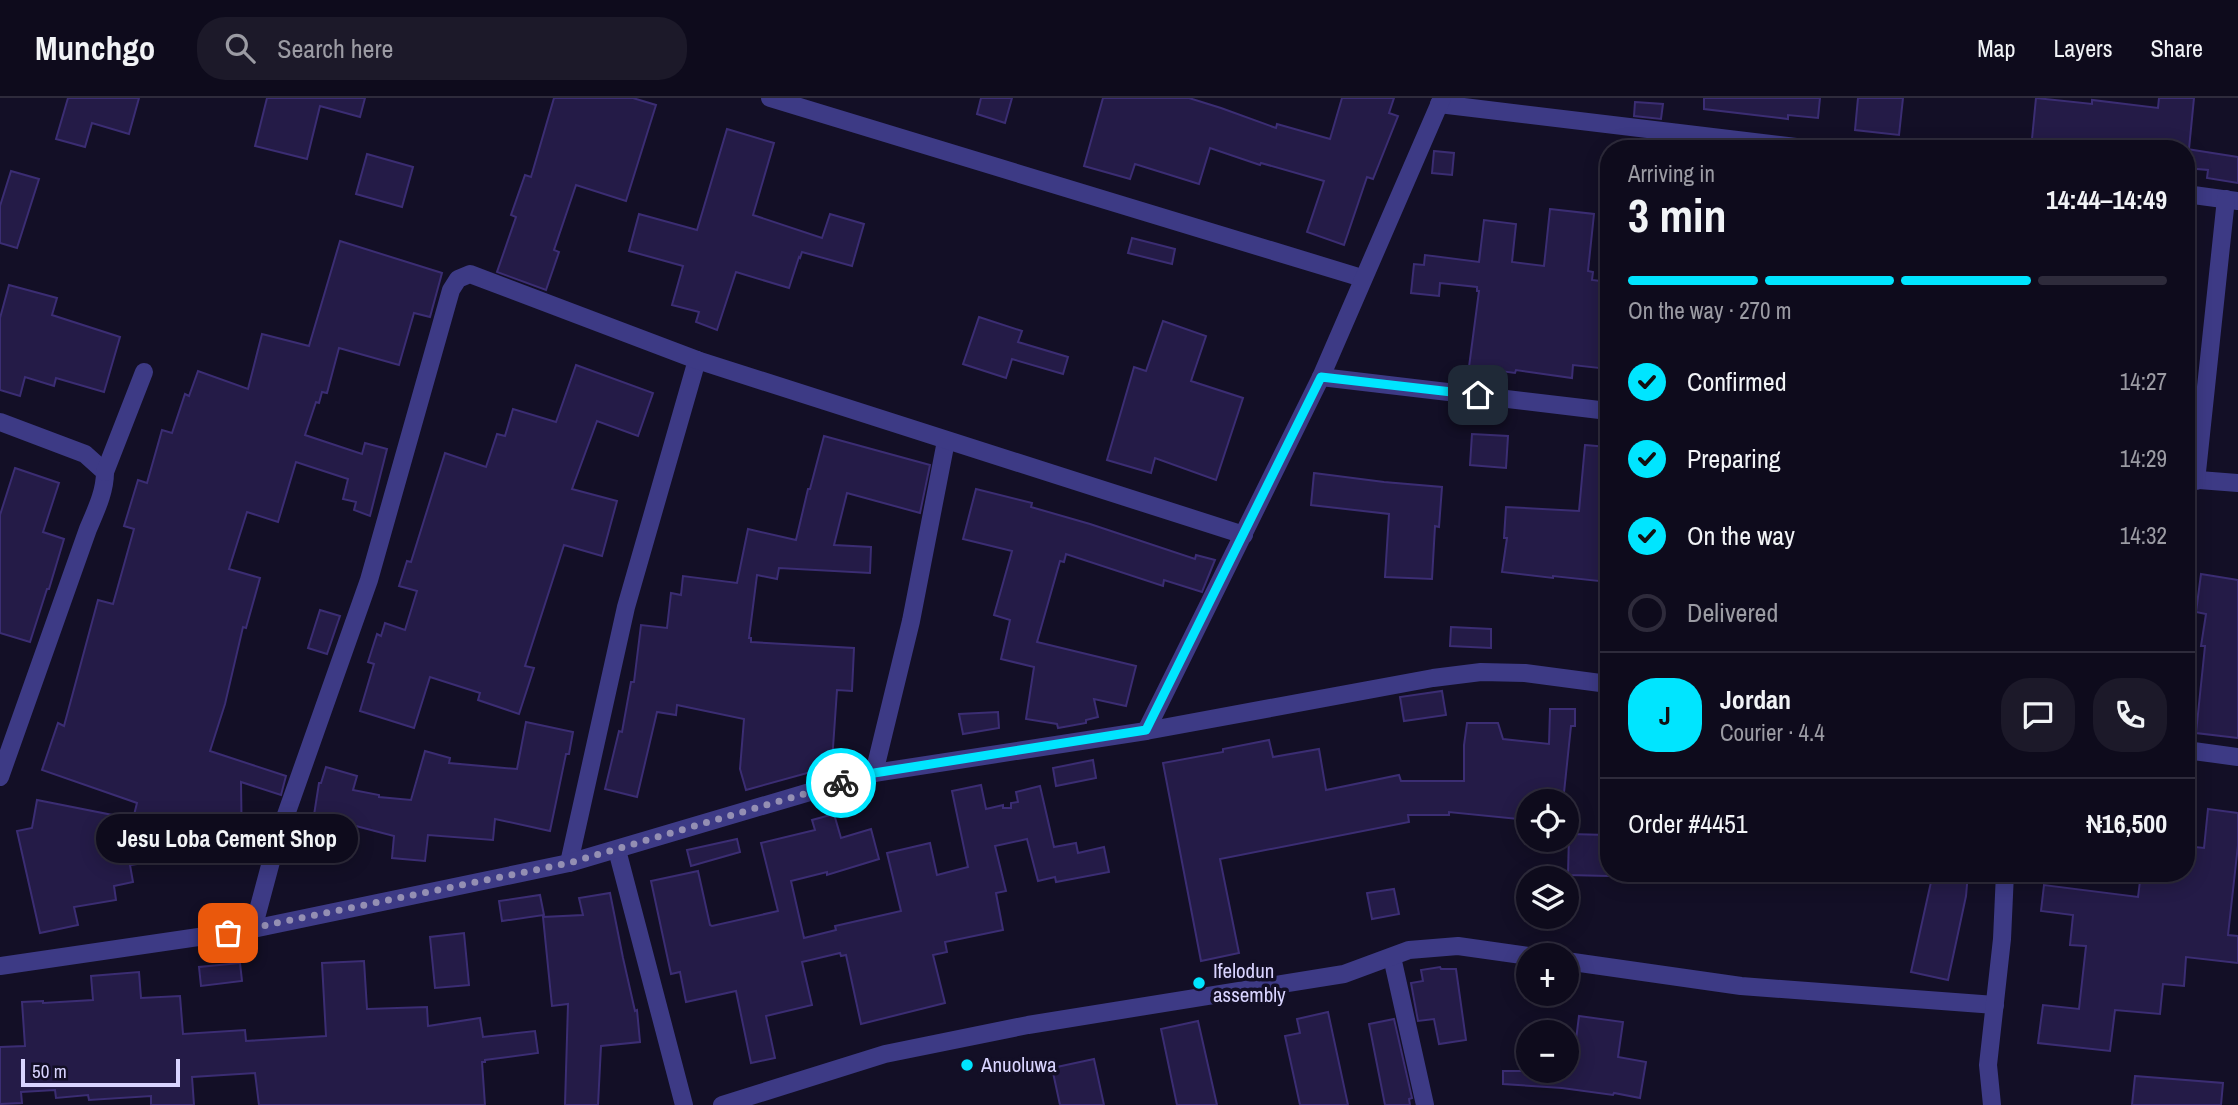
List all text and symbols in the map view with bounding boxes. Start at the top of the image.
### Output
search box [197,17,687,80]
text: Munchgo [35,26,155,70]
icon: search [221,29,259,67]
text: Search here [277,31,393,66]
text: Map [1977,32,2015,64]
text: Layers [2053,32,2112,64]
text: Share [2150,32,2203,64]
text: Arriving in [1628,158,1715,189]
text: 14:44–14:49 [2046,182,2167,217]
text: 3 min [1628,184,1727,246]
text: On the way · 270 m [1628,295,1792,326]
icon: check [1628,363,1666,401]
text: Confirmed [1687,364,1787,399]
pin [1448,365,1508,425]
text: 14:27 [2120,366,2167,397]
icon: home [1459,376,1497,414]
icon: check [1628,440,1666,478]
text: Preparing [1687,441,1781,476]
text: 14:29 [2120,443,2167,474]
icon: check [1628,517,1666,555]
text: On the way [1687,518,1795,553]
text: 14:32 [2120,520,2167,551]
text: Delivered [1687,595,1778,630]
button: chat [2001,678,2075,752]
button: phone [2093,678,2167,752]
text: Jordan [1720,682,1791,717]
text: J [1659,698,1671,733]
text: Courier · 4.4 [1720,717,1825,748]
courier [806,748,876,818]
icon: bike [822,764,860,802]
map controls [1516,789,1579,1083]
button: locate [1516,789,1579,852]
text: Order #4451 [1628,806,1748,841]
text: ₦16,500 [2086,806,2167,841]
callout: Jesu Loba Cement Shop [97,814,359,863]
text: Jesu Loba Cement Shop [117,823,337,854]
button: layers [1516,866,1579,929]
pin [198,903,258,963]
icon: bag [209,914,247,952]
button: + [1516,943,1579,1006]
place label: Ifelodun assembly [1213,956,1286,1009]
marker: Ifelodun assembly [1191,975,1207,991]
button: − [1516,1020,1579,1083]
place label: Anuoluwa [980,1050,1057,1079]
scale bar [21,1056,180,1088]
marker: Anuoluwa [959,1057,975,1073]
text: 50 m [32,1058,67,1084]

